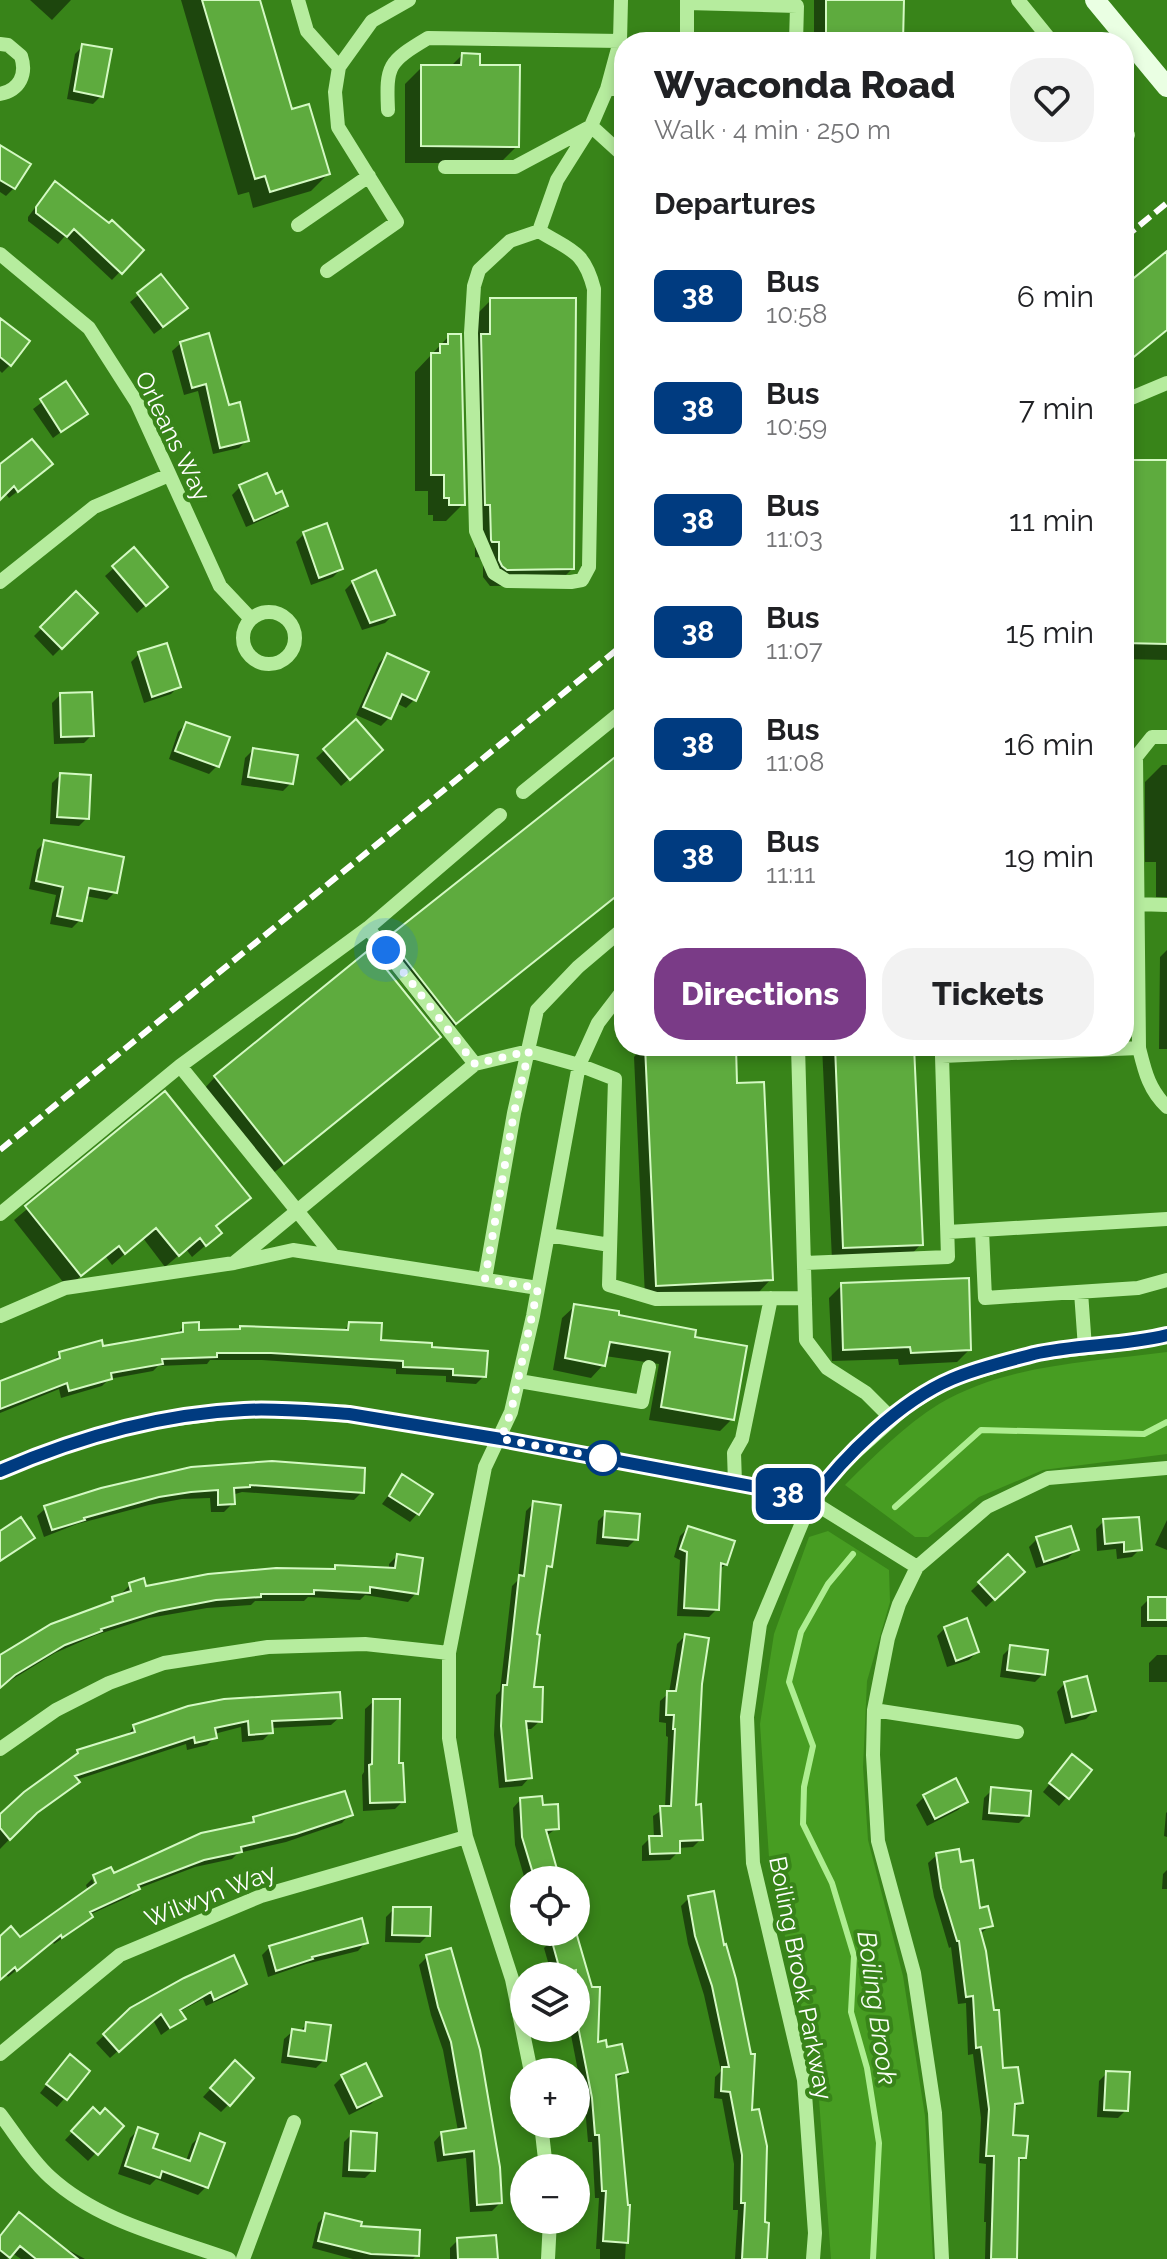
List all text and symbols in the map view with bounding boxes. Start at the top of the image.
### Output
button: heart [1010,58,1094,142]
text: Wyaconda Road [654,62,955,107]
text: Walk · 4 min · 250 m [654,115,891,145]
text: Departures [654,186,816,221]
text: Bus [766,264,820,299]
text: 38 [682,279,714,312]
text: 6 min [1017,279,1094,314]
text: 10:58 [766,299,828,329]
street label: Orleans Way [129,367,217,505]
text: Bus [766,376,820,411]
text: 38 [682,391,714,424]
text: 7 min [1019,391,1094,426]
text: 10:59 [766,411,827,441]
text: Bus [766,488,820,523]
text: 38 [682,503,714,536]
text: 11 min [1009,503,1094,538]
text: 11:03 [766,523,823,553]
text: Bus [766,600,820,635]
text: 38 [682,615,714,648]
text: 15 min [1006,615,1094,650]
text: 11:07 [766,635,823,665]
text: Bus [766,712,820,747]
text: 38 [682,727,714,760]
text: 16 min [1004,727,1094,762]
text: 11:08 [766,747,824,777]
text: Bus [766,824,820,859]
text: 38 [682,839,714,872]
text: 19 min [1004,839,1094,874]
text: 11:11 [766,859,815,889]
your location [366,930,406,970]
button: Directions [654,948,866,1040]
button: Tickets [882,948,1094,1040]
unlabelled marker [586,1441,620,1475]
line badge: 38 [752,1468,824,1520]
text: 38 [772,1477,804,1510]
street label: Boiling Brook Parkway [763,1854,839,2102]
street label: Wilwyn Way [140,1857,280,1933]
map controls [510,1866,590,2234]
button: locate [510,1866,590,1946]
water label: Boiling Brook [851,1929,903,2087]
button: layers [510,1962,590,2042]
button: + [510,2058,590,2138]
button: − [510,2154,590,2234]

